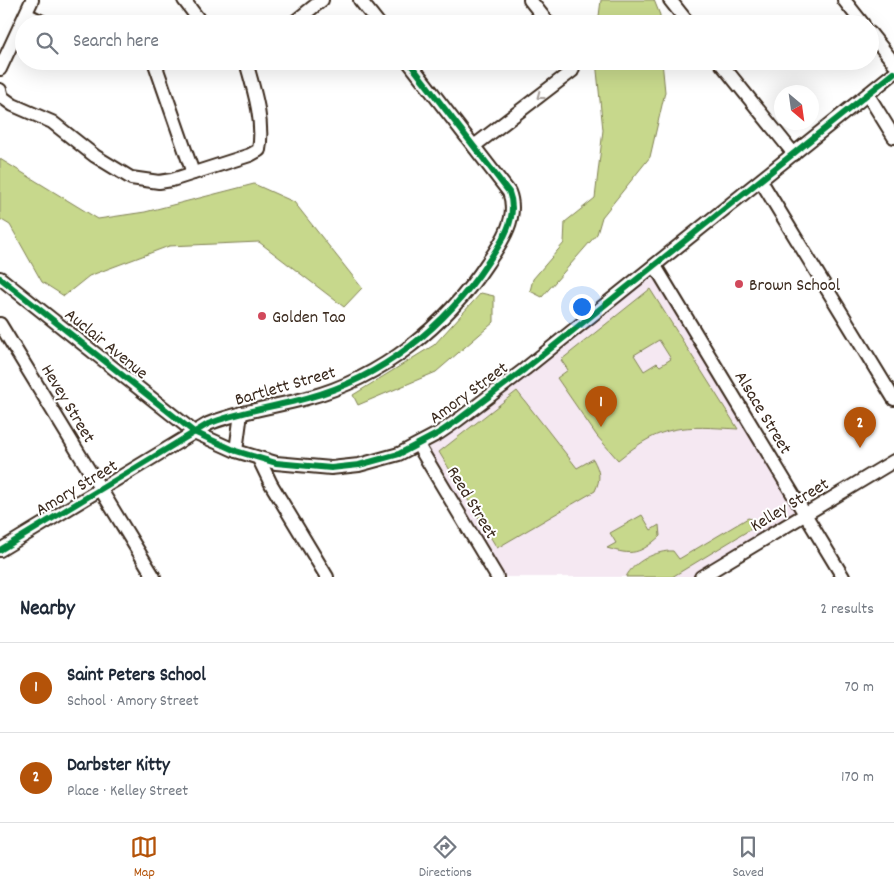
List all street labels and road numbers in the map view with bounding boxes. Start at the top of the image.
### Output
street label: Auclair Avenue [58,303,153,386]
street label: Amory Street [425,357,514,431]
street label: Hevey Street [34,360,100,449]
street label: Bartlett Street [232,361,339,414]
street label: Alsace Street [727,367,797,460]
street label: Amory Street [31,455,123,524]
street label: Reed Street [439,462,503,545]
street label: Kelley Street [746,473,835,539]

